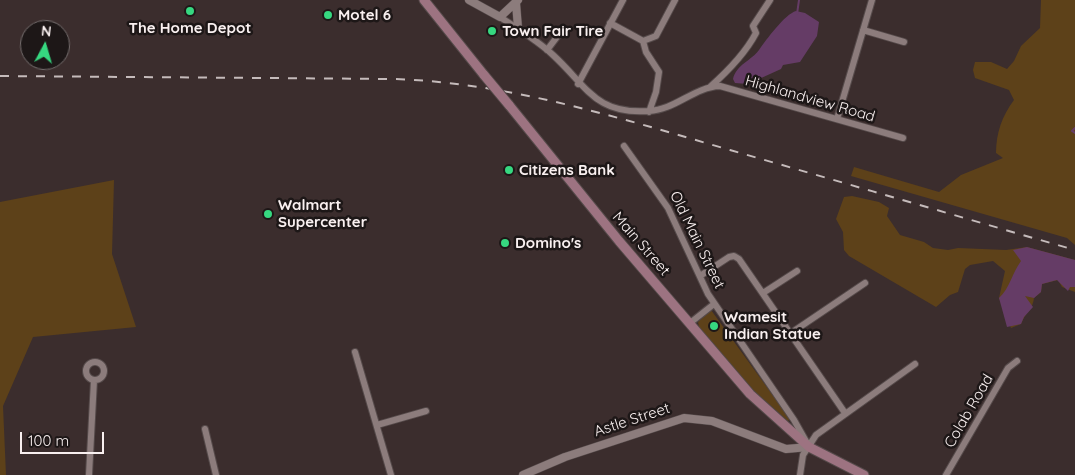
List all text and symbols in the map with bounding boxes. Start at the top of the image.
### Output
marker: The Home Depot [184,5,196,17]
place label: Motel 6 [338,6,391,24]
marker: Motel 6 [322,9,334,21]
place label: The Home Depot [129,19,251,37]
north arrow [20,20,70,70]
text: N [40,22,53,41]
place label: Town Fair Tire [502,22,603,40]
marker: Town Fair Tire [486,25,498,37]
street label: Highlandview Road [743,72,877,126]
place label: Citizens Bank [519,161,615,179]
marker: Citizens Bank [503,164,515,176]
street label: Old Main Street [666,188,728,292]
place label: Walmart Supercenter [278,196,367,231]
marker: Walmart Supercenter [262,208,274,220]
street label: Main Street [608,208,674,280]
place label: Domino's [515,234,581,252]
marker: Domino's [499,237,511,249]
place label: Wamesit Indian Statue [724,308,821,343]
marker: Wamesit Indian Statue [708,320,720,332]
street label: Colab Road [941,371,997,451]
street label: Astle Street [592,399,672,441]
scale bar [22,422,106,454]
text: 100 m [28,431,69,450]

